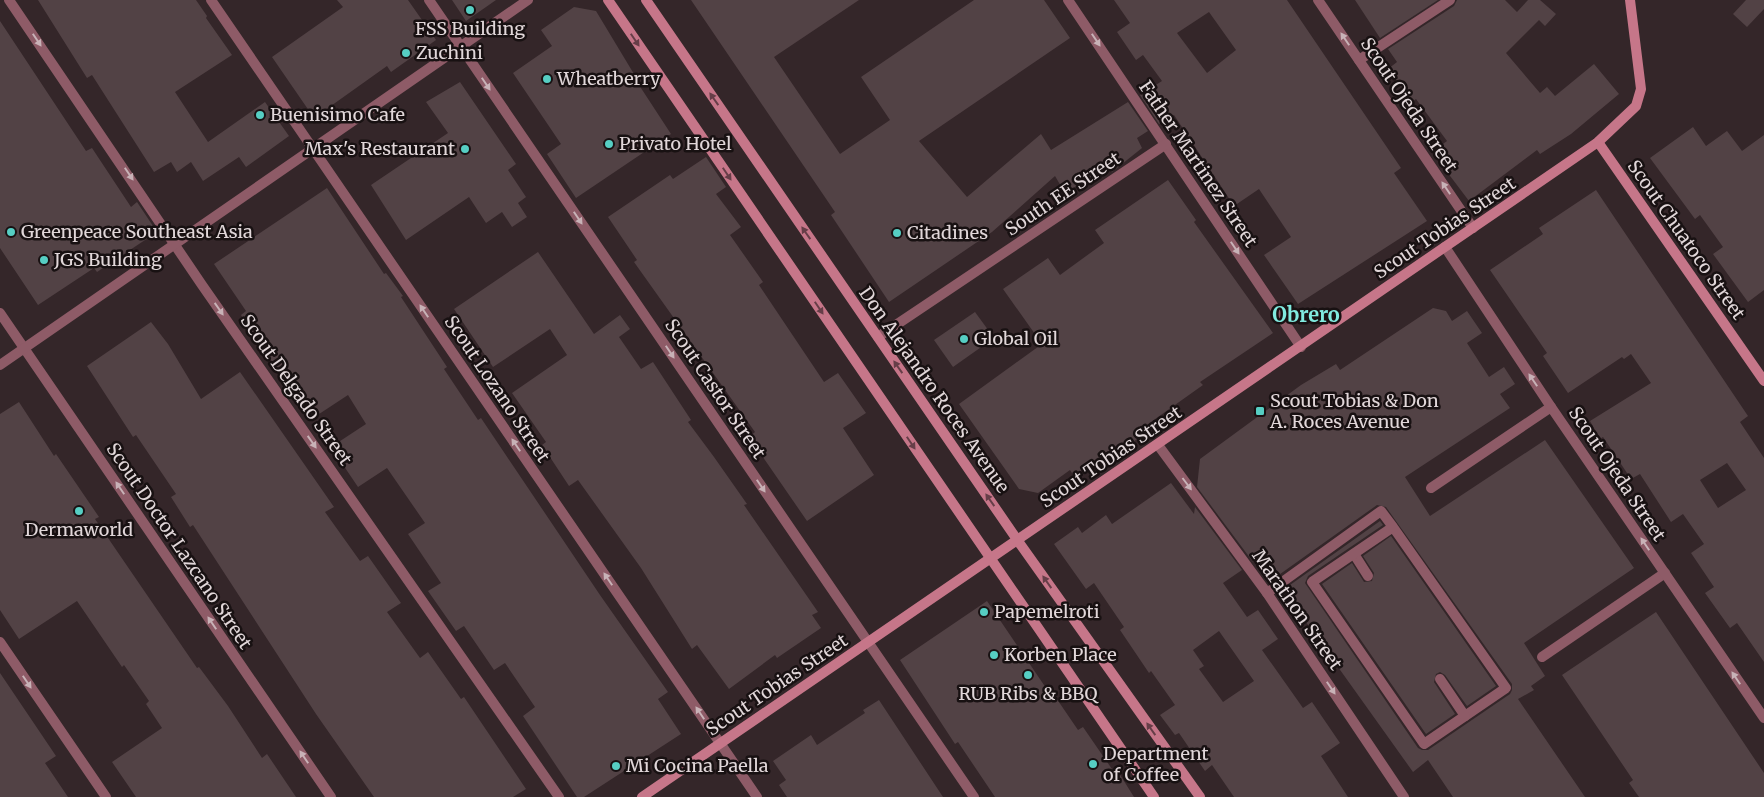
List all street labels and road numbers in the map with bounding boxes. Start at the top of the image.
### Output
street label: Scout Ojeda Street [1356,33,1463,176]
street label: Father Martinez Street [1134,76,1263,251]
street label: South EE Street [1001,147,1125,241]
street label: Scout Chuatoco Street [1623,155,1750,324]
street label: Scout Tobias Street [1369,172,1520,284]
street label: Don Alejandro Roces Avenue [854,282,1015,497]
street label: Scout Delgado Street [236,310,357,470]
street label: Scout Lozano Street [440,311,555,467]
street label: Scout Castor Street [660,314,771,463]
street label: Scout Tobias Street [1035,401,1186,513]
street label: Scout Ojeda Street [1564,402,1671,545]
street label: Scout Doctor Lazcano Street [102,438,257,653]
street label: Marathon Street [1247,545,1348,674]
street label: Scout Tobias Street [701,629,852,741]

